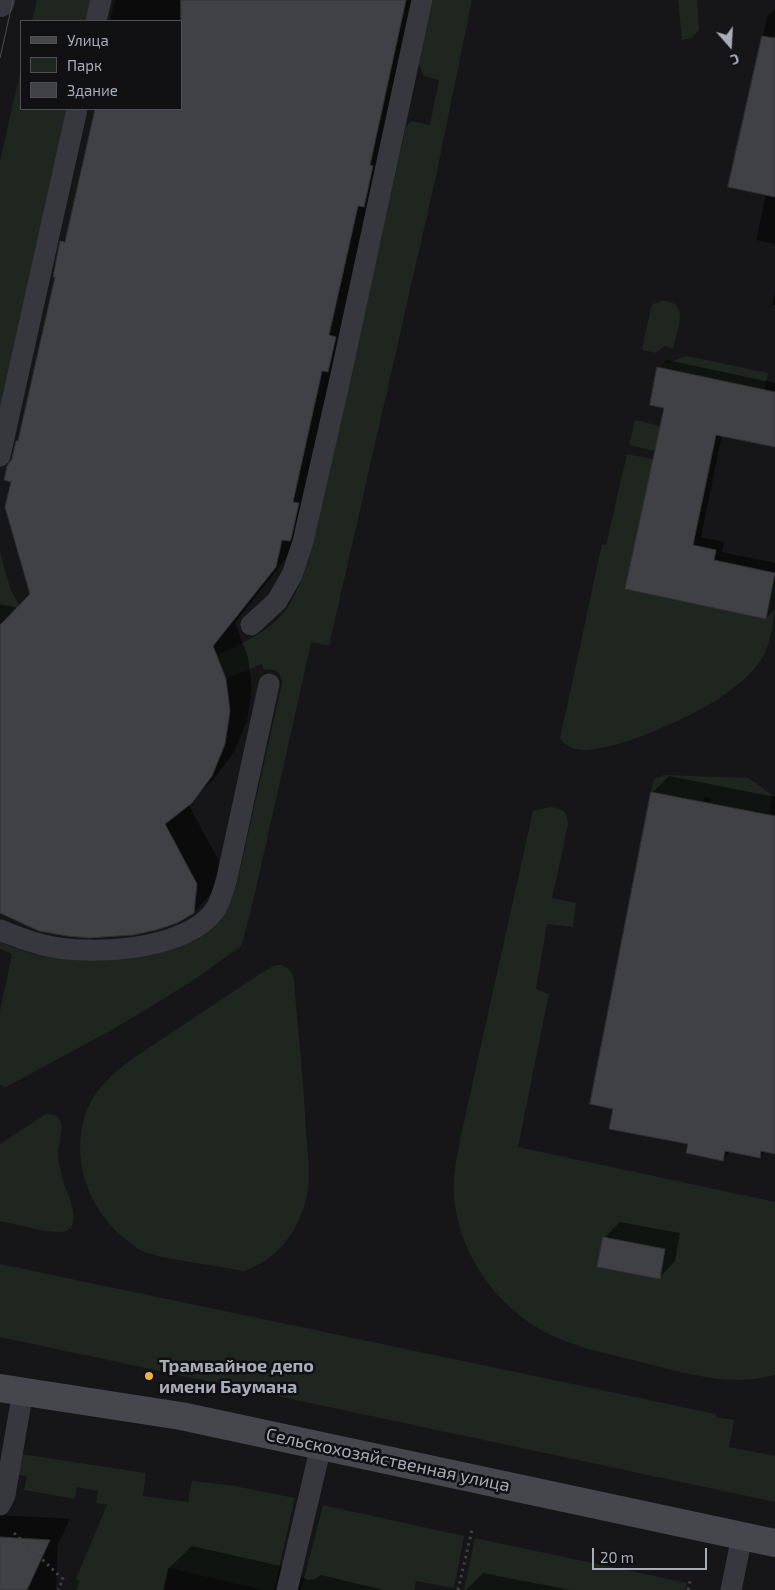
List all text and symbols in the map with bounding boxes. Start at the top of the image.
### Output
legend [20,20,182,110]
north arrow [705,20,755,70]
text: Улица [67,31,109,49]
text: С [728,50,742,69]
text: Парк [67,56,102,74]
text: Здание [67,81,118,99]
place label: Трамвайное депо имени Баумана [159,1355,314,1398]
marker: Трамвайное депо имени Баумана [143,1370,155,1382]
street label: Сельскохозяйственная улица [264,1424,512,1496]
scale bar [595,1538,710,1570]
text: 20 m [600,1548,634,1566]

